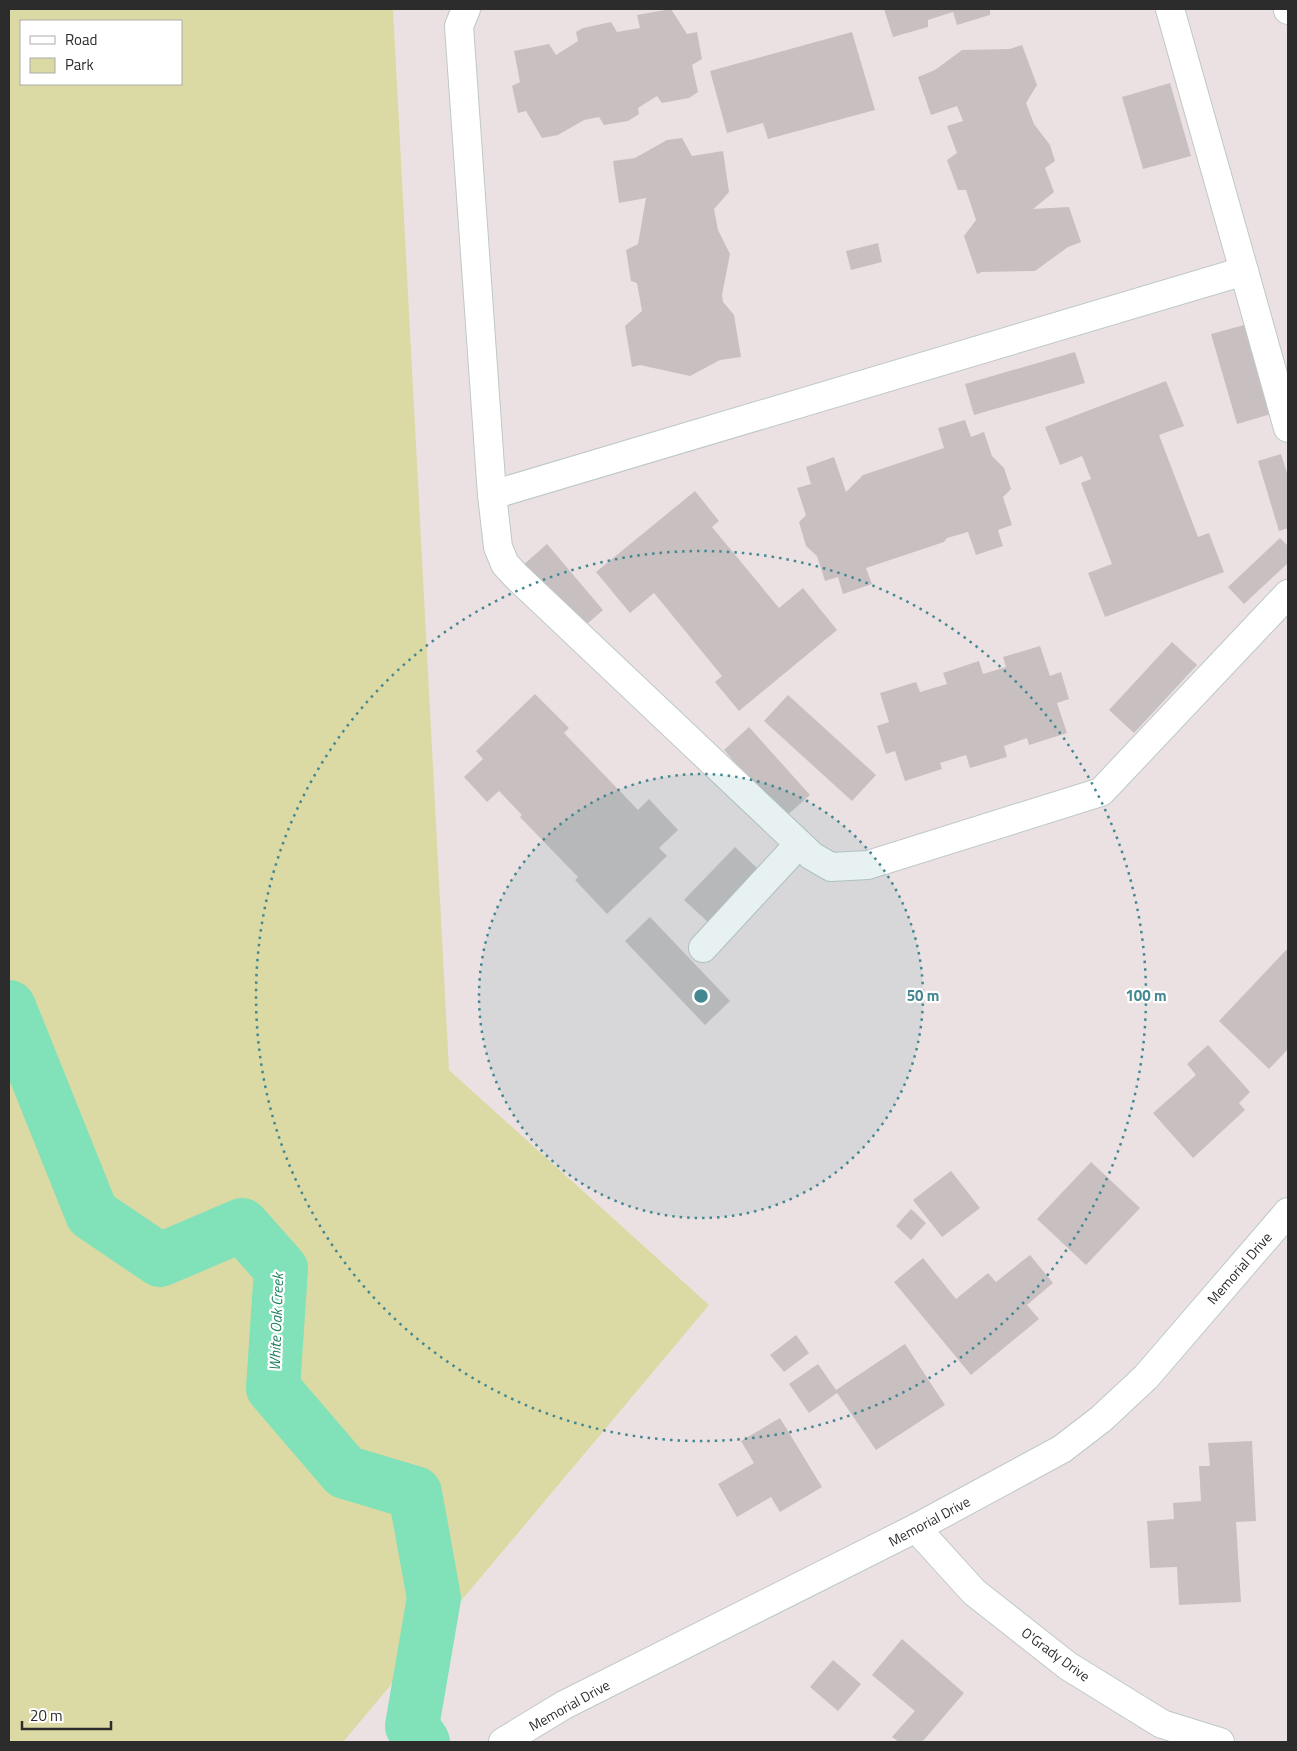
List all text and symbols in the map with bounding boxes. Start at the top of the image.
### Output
legend [20,20,182,85]
text: Road [65,28,97,51]
text: Park [65,53,94,76]
text: 50 m [907,984,939,1007]
text: 100 m [1125,984,1167,1007]
centre of rings [692,987,710,1005]
street label: Memorial Drive [1202,1227,1276,1309]
water label: White Oak Creek [263,1271,289,1371]
street label: Memorial Drive [884,1491,974,1551]
street label: O'Grady Drive [1017,1622,1095,1686]
street label: Memorial Drive [525,1674,613,1736]
scale bar [22,1698,111,1730]
text: 20 m [30,1704,63,1727]

